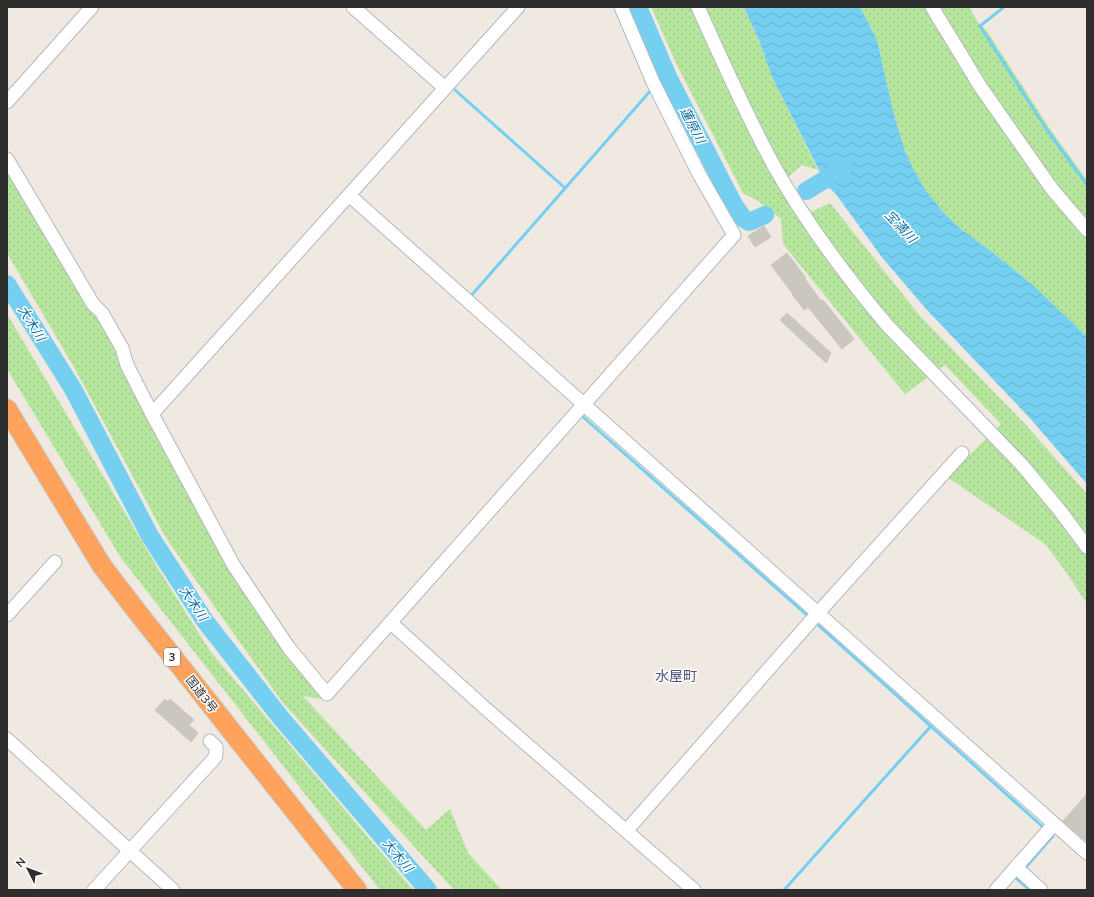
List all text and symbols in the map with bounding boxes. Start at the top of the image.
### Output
water label: 蓮原川 [677,104,710,148]
water label: 宝満川 [882,206,922,247]
water label: 大木川 [15,302,50,345]
water label: 大木川 [176,582,213,625]
road number: 3 [164,648,180,666]
district label: 水屋町 [655,667,697,685]
street label: 国道3号 [183,672,221,716]
water label: 大木川 [379,835,418,877]
north arrow [8,849,48,889]
text: N [13,855,29,870]

